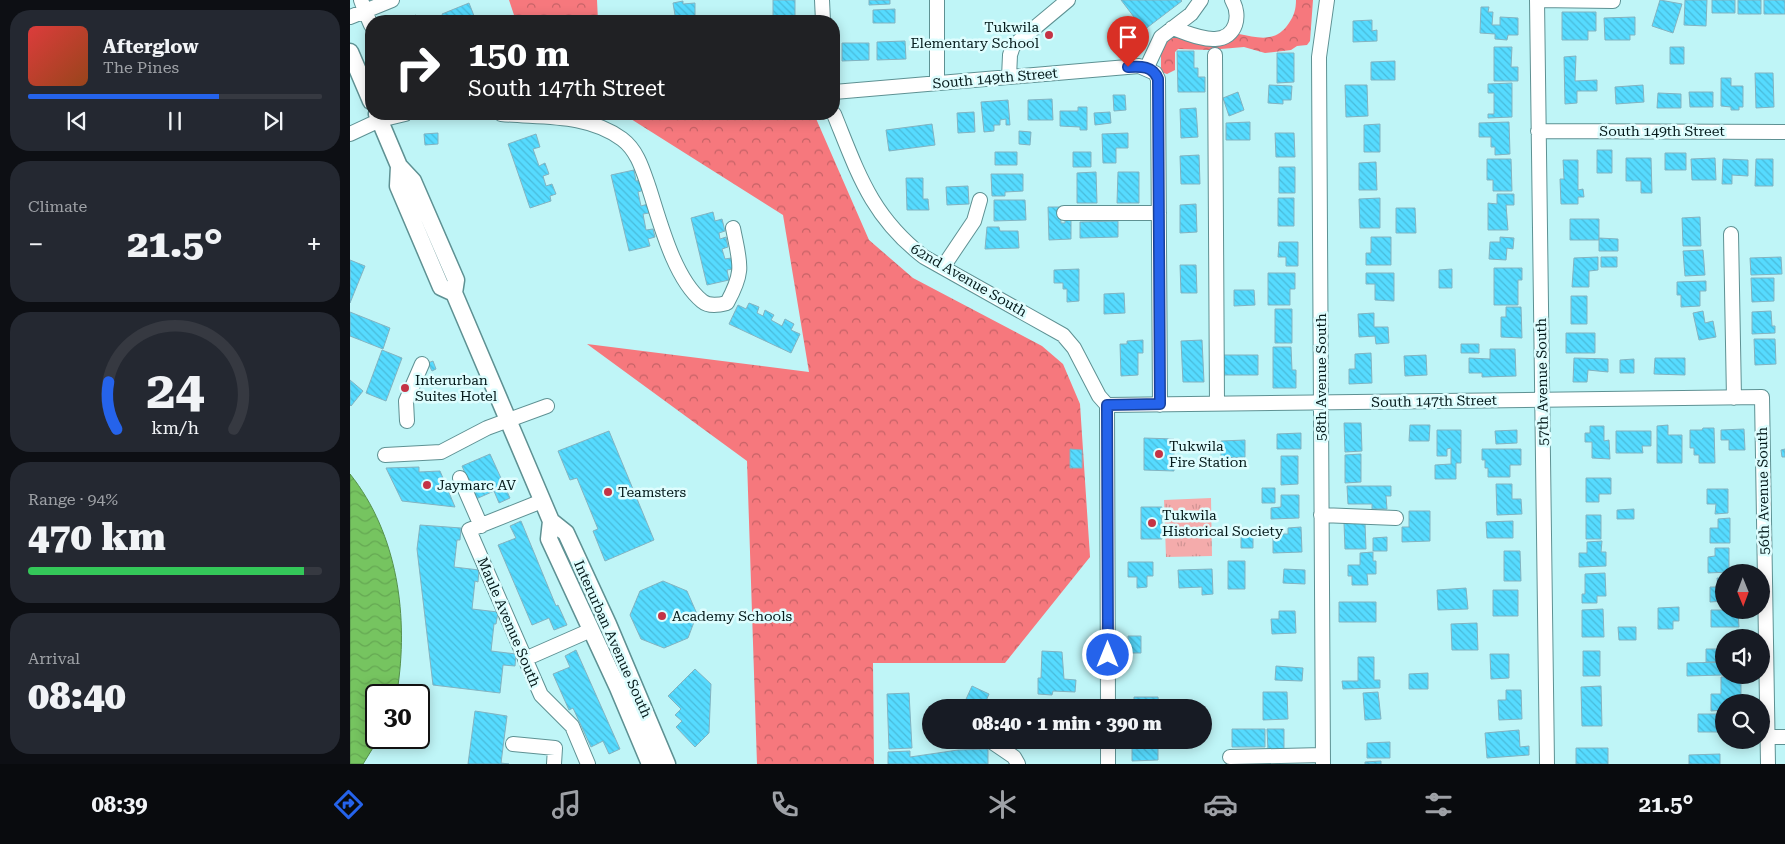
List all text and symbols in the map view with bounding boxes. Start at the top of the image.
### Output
pin [1107,16,1149,67]
place label: Tukwila Elementary School [911,19,1040,51]
icon: arrive [1114,23,1142,51]
marker: Tukwila Elementary School [1043,29,1055,41]
text: 150 m [468,34,569,75]
text: Afterglow [103,35,199,58]
icon: right [385,35,450,100]
text: The Pines [103,58,179,77]
street label: South 149th Street [932,65,1058,91]
text: South 147th Street [468,76,665,101]
icon: previous [63,107,91,135]
icon: pause [161,107,189,135]
icon: next [259,107,287,135]
street label: South 149th Street [1599,123,1725,139]
text: Climate [28,197,87,216]
text: 21.5° [127,222,223,266]
text: − [28,228,44,261]
text: + [306,228,322,261]
street label: 62nd Avenue South [908,240,1030,320]
street label: 58th Avenue South [1313,313,1329,441]
street label: 57th Avenue South [1533,318,1551,446]
text: 24 [146,360,204,421]
place label: Interurban Suites Hotel [415,372,498,404]
marker: Interurban Suites Hotel [399,382,411,394]
street label: South 147th Street [1371,392,1497,410]
text: km/h [151,417,199,438]
street label: 56th Avenue South [1754,427,1772,555]
place label: Tukwila Fire Station [1169,438,1247,470]
marker: Tukwila Fire Station [1153,448,1165,460]
place label: Jaymarc AV [437,477,516,493]
marker: Jaymarc AV [421,479,433,491]
place label: Teamsters [618,484,687,500]
marker: Teamsters [602,486,614,498]
text: Range · 94% [28,490,118,509]
place label: Tukwila Historical Society [1162,507,1284,539]
text: 470 km [28,515,166,559]
marker: Tukwila Historical Society [1146,517,1158,529]
street label: Maule Avenue South [474,555,544,689]
street label: Interurban Avenue South [571,558,655,720]
north arrow [1715,564,1770,619]
map controls [1715,564,1770,749]
place label: Academy Schools [672,608,792,624]
marker: Academy Schools [656,610,668,622]
position arrow [1081,628,1133,680]
button: sound [1715,629,1770,684]
text: Arrival [28,649,80,668]
text: 08:40 [28,674,126,718]
speed limit sign: 30 [365,684,430,749]
button: search [1715,694,1770,749]
text: 08:40 · 1 min · 390 m [972,712,1162,735]
icon: directions [331,787,366,822]
icon: music [549,787,584,822]
icon: phone [767,787,802,822]
icon: climate [985,787,1020,822]
icon: car [1203,787,1238,822]
icon: filters [1421,787,1456,822]
text: 08:39 [92,792,148,817]
text: 21.5° [1639,792,1694,817]

